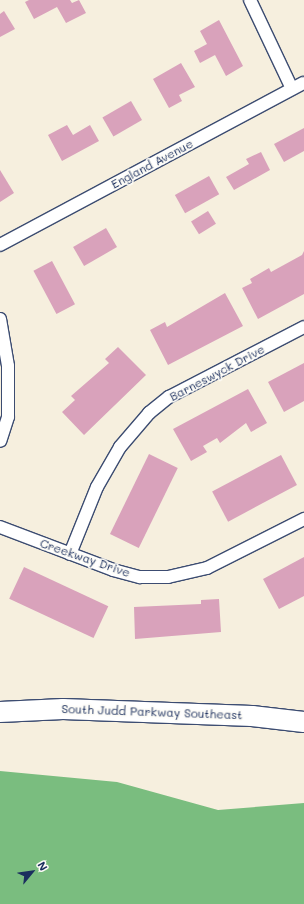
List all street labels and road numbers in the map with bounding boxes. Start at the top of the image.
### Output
street label: England Avenue [109,136,195,192]
street label: Barneswyck Drive [167,342,267,404]
street label: Creekway Drive [38,536,132,580]
street label: South Judd Parkway Southeast [61,702,243,722]

